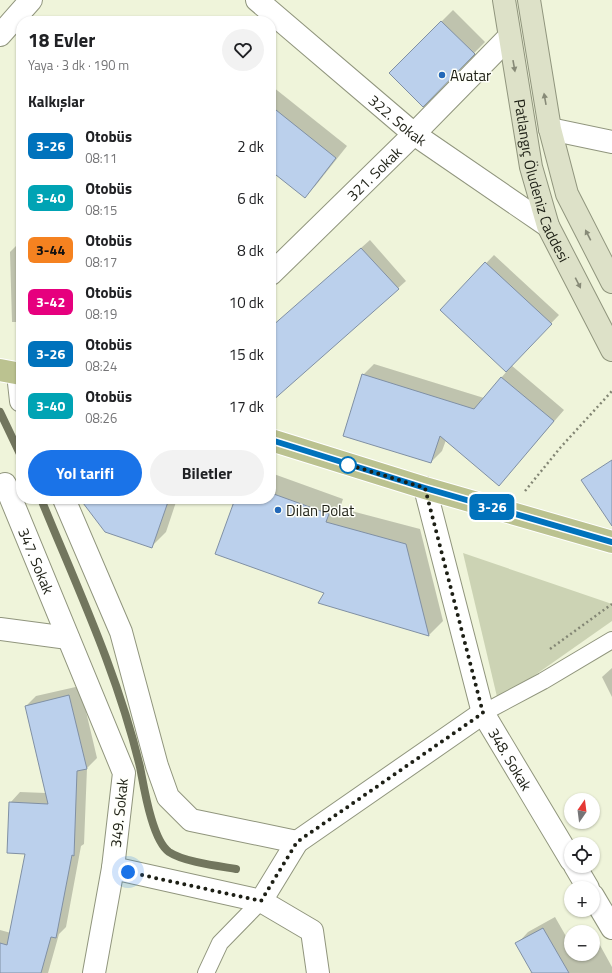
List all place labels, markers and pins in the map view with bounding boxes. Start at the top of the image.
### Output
place label: Avatar [450,64,491,87]
marker: Avatar [437,70,447,80]
unlabelled marker [339,456,357,474]
place label: Dilan Polat [286,499,355,522]
marker: Dilan Polat [273,505,283,515]

